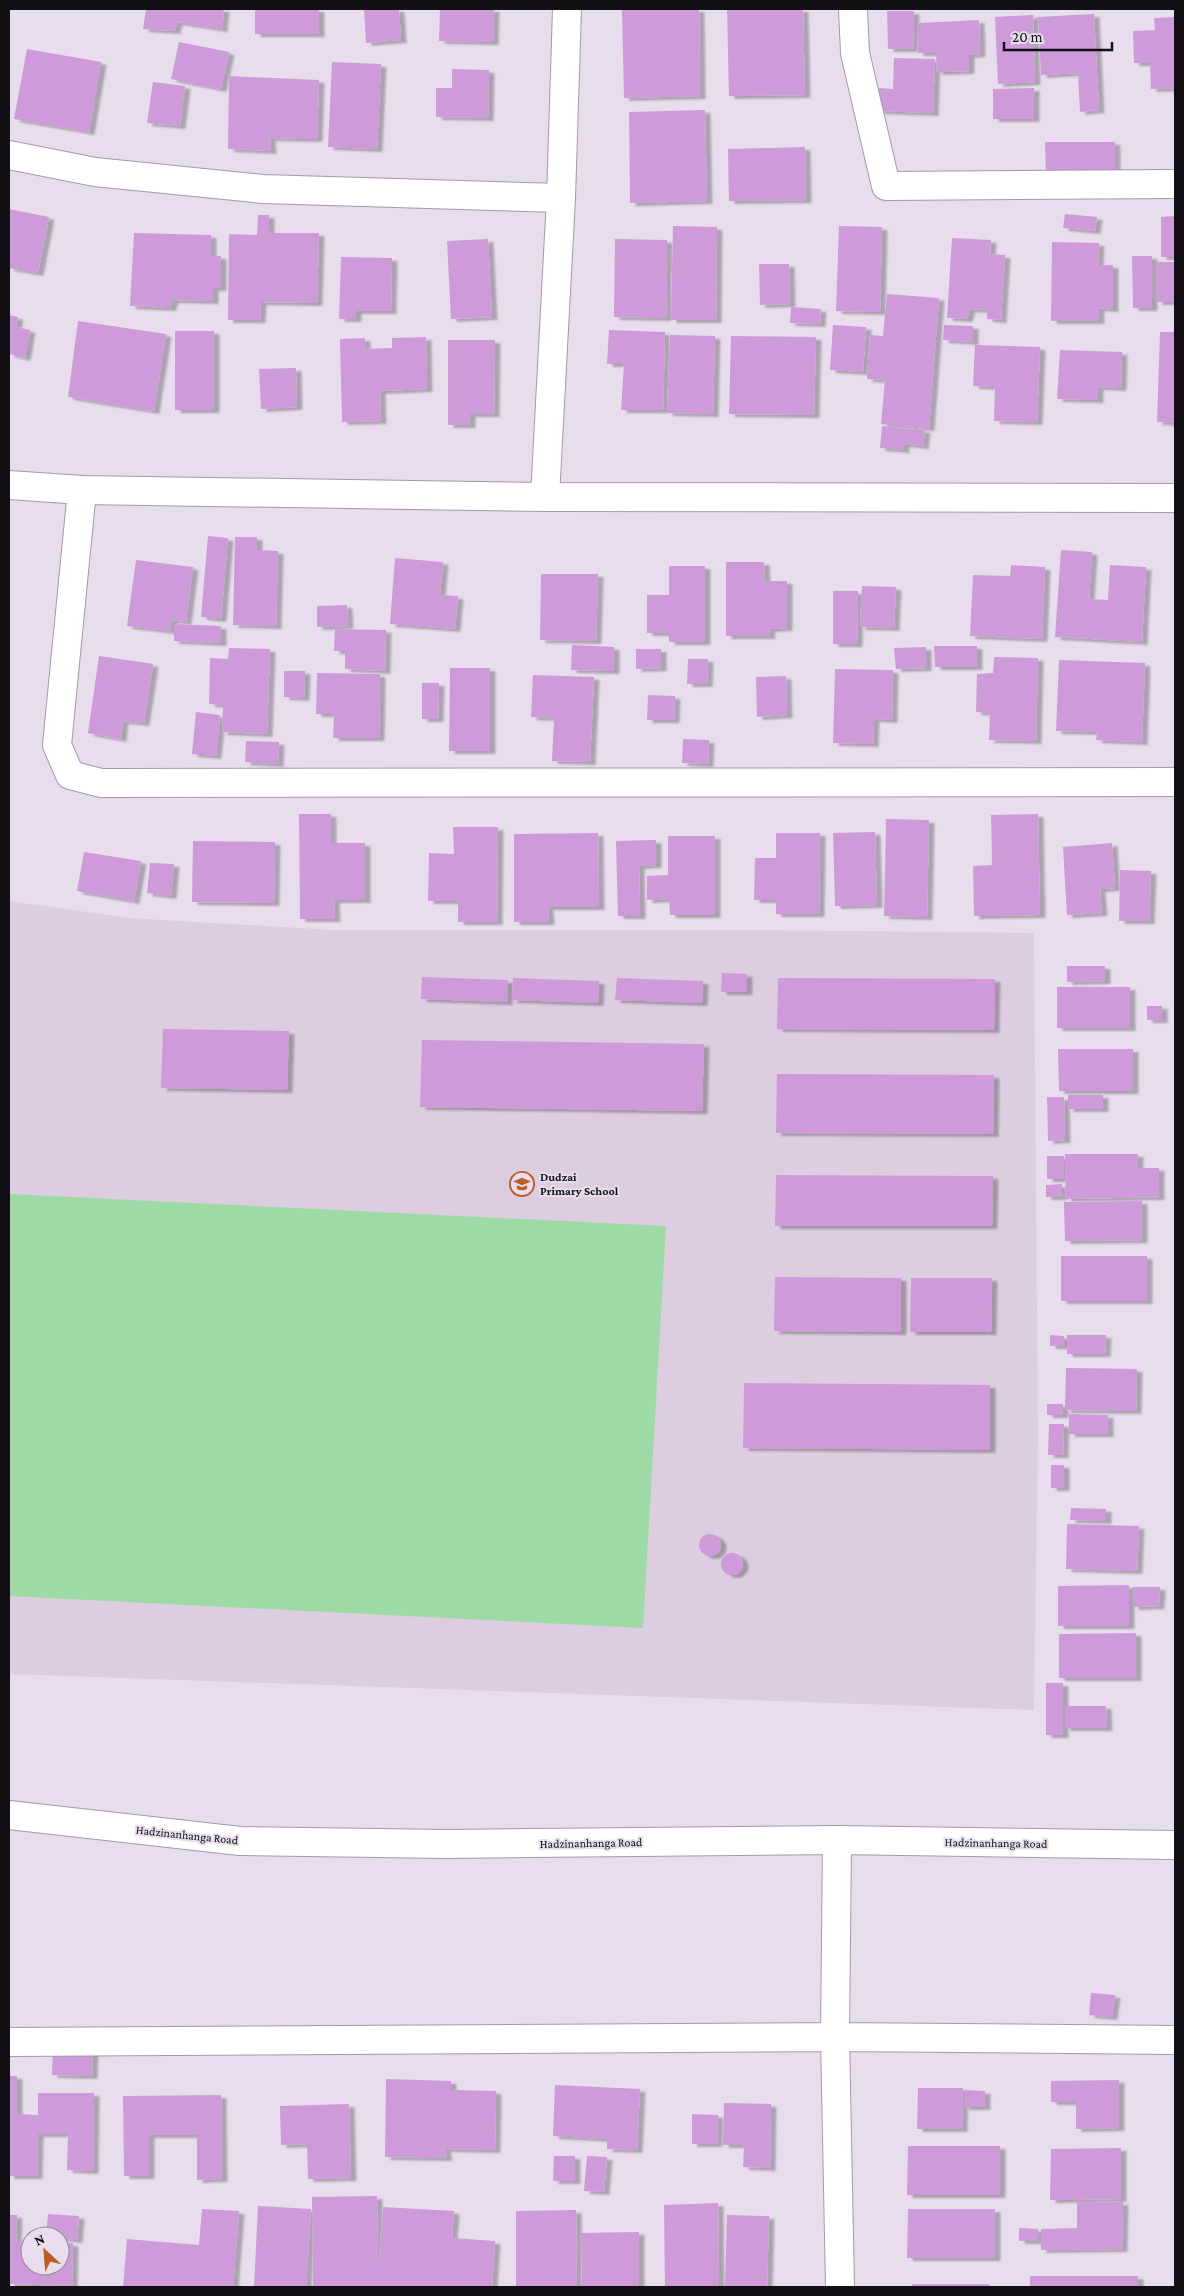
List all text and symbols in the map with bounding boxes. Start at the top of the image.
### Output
scale bar [1004,20,1112,52]
text: 20 m [1012,29,1043,45]
place label: Dudzai Primary School [540,1170,619,1198]
school or university icon: Dudzai Primary School [509,1171,535,1197]
street label: Hadzinanhanga Road [135,1823,239,1847]
street label: Hadzinanhanga Road [540,1835,643,1851]
street label: Hadzinanhanga Road [945,1835,1048,1851]
north arrow [20,2226,70,2276]
text: N [32,2230,48,2249]

